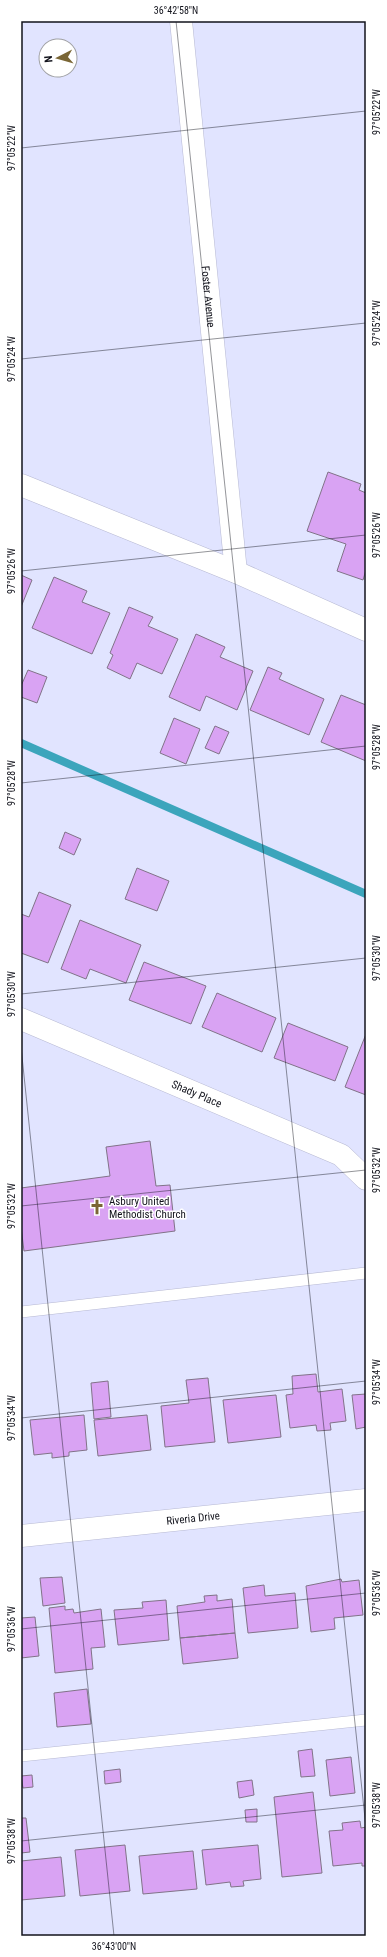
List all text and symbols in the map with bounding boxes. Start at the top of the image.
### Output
text: 36°42'58"N [154,5,198,16]
north arrow [38,38,78,78]
text: N [42,55,55,63]
text: 97°05'22"W [371,89,382,135]
text: 97°05'22"W [6,125,17,171]
street label: Foster Avenue [198,265,218,328]
text: 97°05'24"W [371,300,382,346]
text: 97°05'24"W [6,336,17,382]
text: 97°05'26"W [371,512,382,558]
text: 97°05'26"W [6,548,17,594]
text: 97°05'28"W [371,724,382,770]
text: 97°05'28"W [6,760,17,806]
text: 97°05'30"W [371,935,382,981]
text: 97°05'30"W [6,971,17,1017]
street label: Shady Place [170,1078,224,1111]
text: 97°05'32"W [371,1147,382,1193]
text: 97°05'32"W [6,1183,17,1229]
place label: Asbury United Methodist Church [109,1195,186,1221]
church icon: Asbury United Methodist Church [88,1198,106,1216]
text: 97°05'34"W [371,1359,382,1405]
text: 97°05'34"W [6,1395,17,1441]
street label: Riveria Drive [166,1509,221,1528]
text: 97°05'36"W [371,1570,382,1616]
text: 97°05'36"W [6,1606,17,1652]
text: 97°05'38"W [371,1782,382,1828]
text: 97°05'38"W [6,1818,17,1864]
text: 36°43'00"N [92,1941,136,1952]

